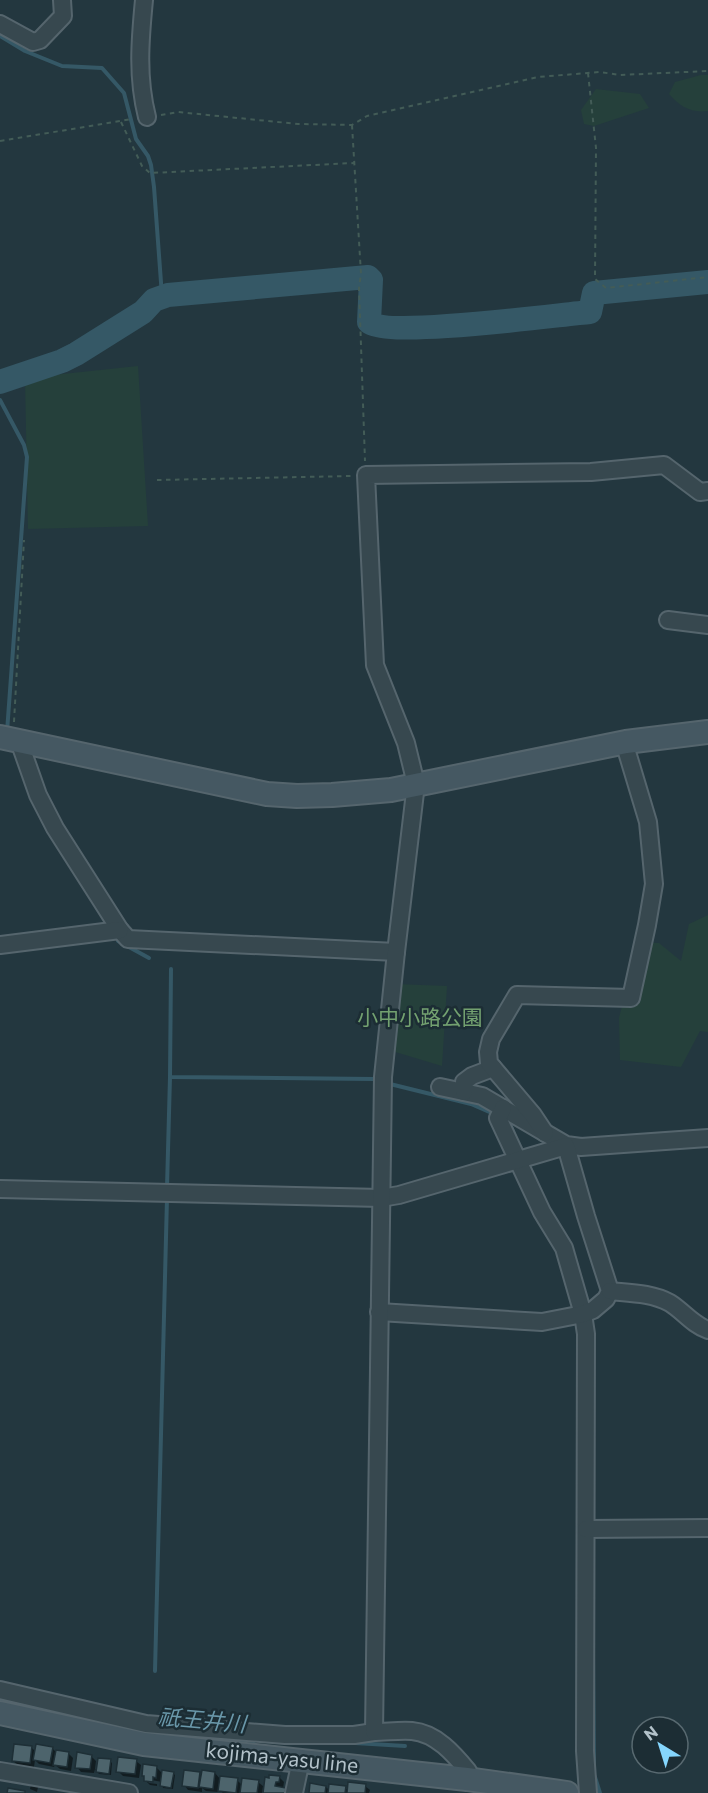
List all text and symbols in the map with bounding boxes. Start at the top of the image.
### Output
park label: 小中小路公園 [357,1004,483,1029]
water label: 祇王井川 [157,1702,249,1737]
north arrow [630,1715,690,1775]
text: N [640,1722,661,1744]
street label: kojima-yasu line [205,1736,360,1777]

